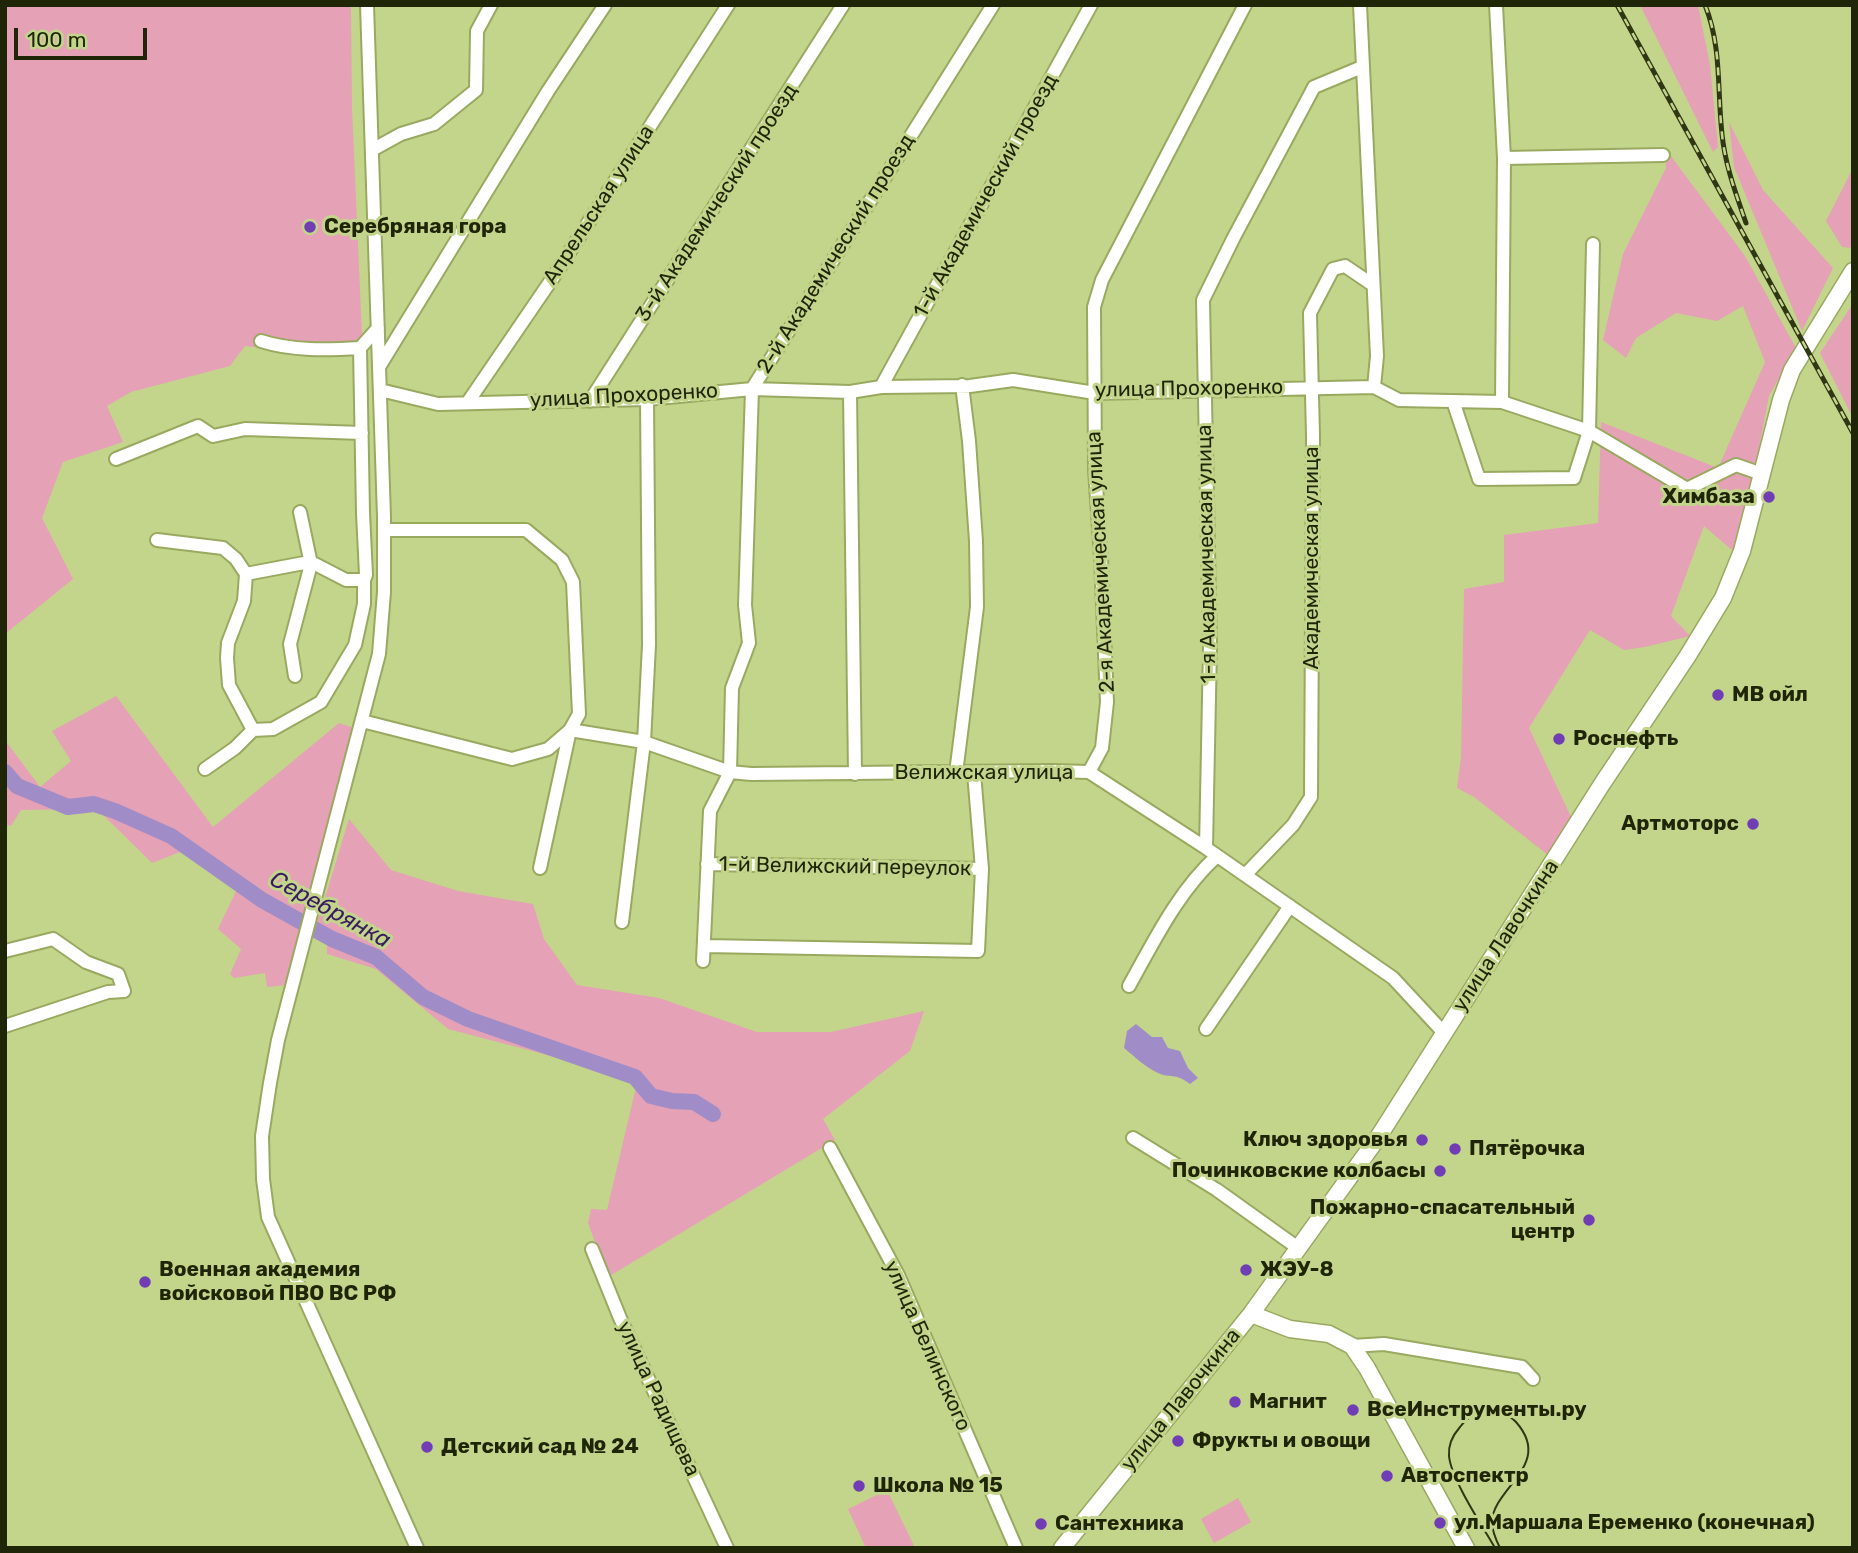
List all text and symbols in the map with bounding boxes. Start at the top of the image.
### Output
scale bar [18,14,150,58]
text: 100 m [27,27,86,52]
street label: 1-й Академический проезд [908,70,1064,322]
street label: 3-й Академический проезд [631,80,803,326]
street label: Апрельская улица [538,121,660,289]
street label: 2-й Академический проезд [752,130,920,378]
place label: Серебряная гора [324,214,507,240]
marker: Серебряная гора [302,219,318,235]
street label: улица Прохоренко [1095,375,1283,403]
street label: улица Прохоренко [529,378,719,414]
street label: 1-я Академическая улица [1192,424,1222,684]
street label: 2-я Академическая улица [1082,431,1120,693]
street label: Академическая улица [1299,446,1325,670]
place label: Химбаза [1663,484,1755,510]
marker: Химбаза [1761,489,1777,505]
place label: МВ ойл [1732,682,1808,708]
marker: МВ ойл [1710,687,1726,703]
place label: Роснефть [1573,726,1678,752]
marker: Роснефть [1551,731,1567,747]
street label: Велижская улица [895,760,1073,786]
place label: Артмоторс [1621,811,1739,837]
marker: Артмоторс [1745,816,1761,832]
street label: 1-й Велижский переулок [719,852,971,882]
street label: улица Лавочкина [1448,855,1564,1017]
water label: Серебрянка [265,865,395,955]
place label: Ключ здоровья [1243,1127,1408,1153]
marker: Ключ здоровья [1414,1132,1430,1148]
place label: Пятёрочка [1469,1136,1585,1162]
marker: Пятёрочка [1447,1141,1463,1157]
place label: Починковские колбасы [1172,1158,1426,1184]
marker: Починковские колбасы [1432,1163,1448,1179]
place label: Пожарно-спасательный центр [1310,1195,1575,1245]
marker: Пожарно-спасательный центр [1581,1212,1597,1228]
place label: Военная академия войсковой ПВО ВС РФ [159,1257,396,1307]
street label: улица Белинского [878,1257,976,1435]
place label: ЖЭУ-8 [1260,1257,1334,1283]
marker: ЖЭУ-8 [1238,1262,1254,1278]
marker: Военная академия войсковой ПВО ВС РФ [137,1274,153,1290]
street label: улица Радищева [611,1317,705,1481]
street label: улица Лавочкина [1116,1324,1246,1476]
place label: Магнит [1249,1389,1327,1415]
marker: Магнит [1227,1394,1243,1410]
place label: ВсеИнструменты.ру [1367,1397,1587,1423]
marker: ВсеИнструменты.ру [1345,1402,1361,1418]
place label: Фрукты и овощи [1192,1428,1370,1454]
marker: Фрукты и овощи [1170,1433,1186,1449]
place label: Детский сад № 24 [441,1434,639,1460]
marker: Детский сад № 24 [419,1439,435,1455]
place label: Автоспектр [1401,1463,1529,1489]
marker: Автоспектр [1379,1468,1395,1484]
place label: Школа № 15 [873,1473,1003,1499]
marker: Школа № 15 [851,1478,867,1494]
place label: ул.Маршала Еременко (конечная) [1454,1510,1815,1536]
place label: Сантехника [1055,1511,1184,1537]
marker: ул.Маршала Еременко (конечная) [1432,1515,1448,1531]
marker: Сантехника [1033,1516,1049,1532]

